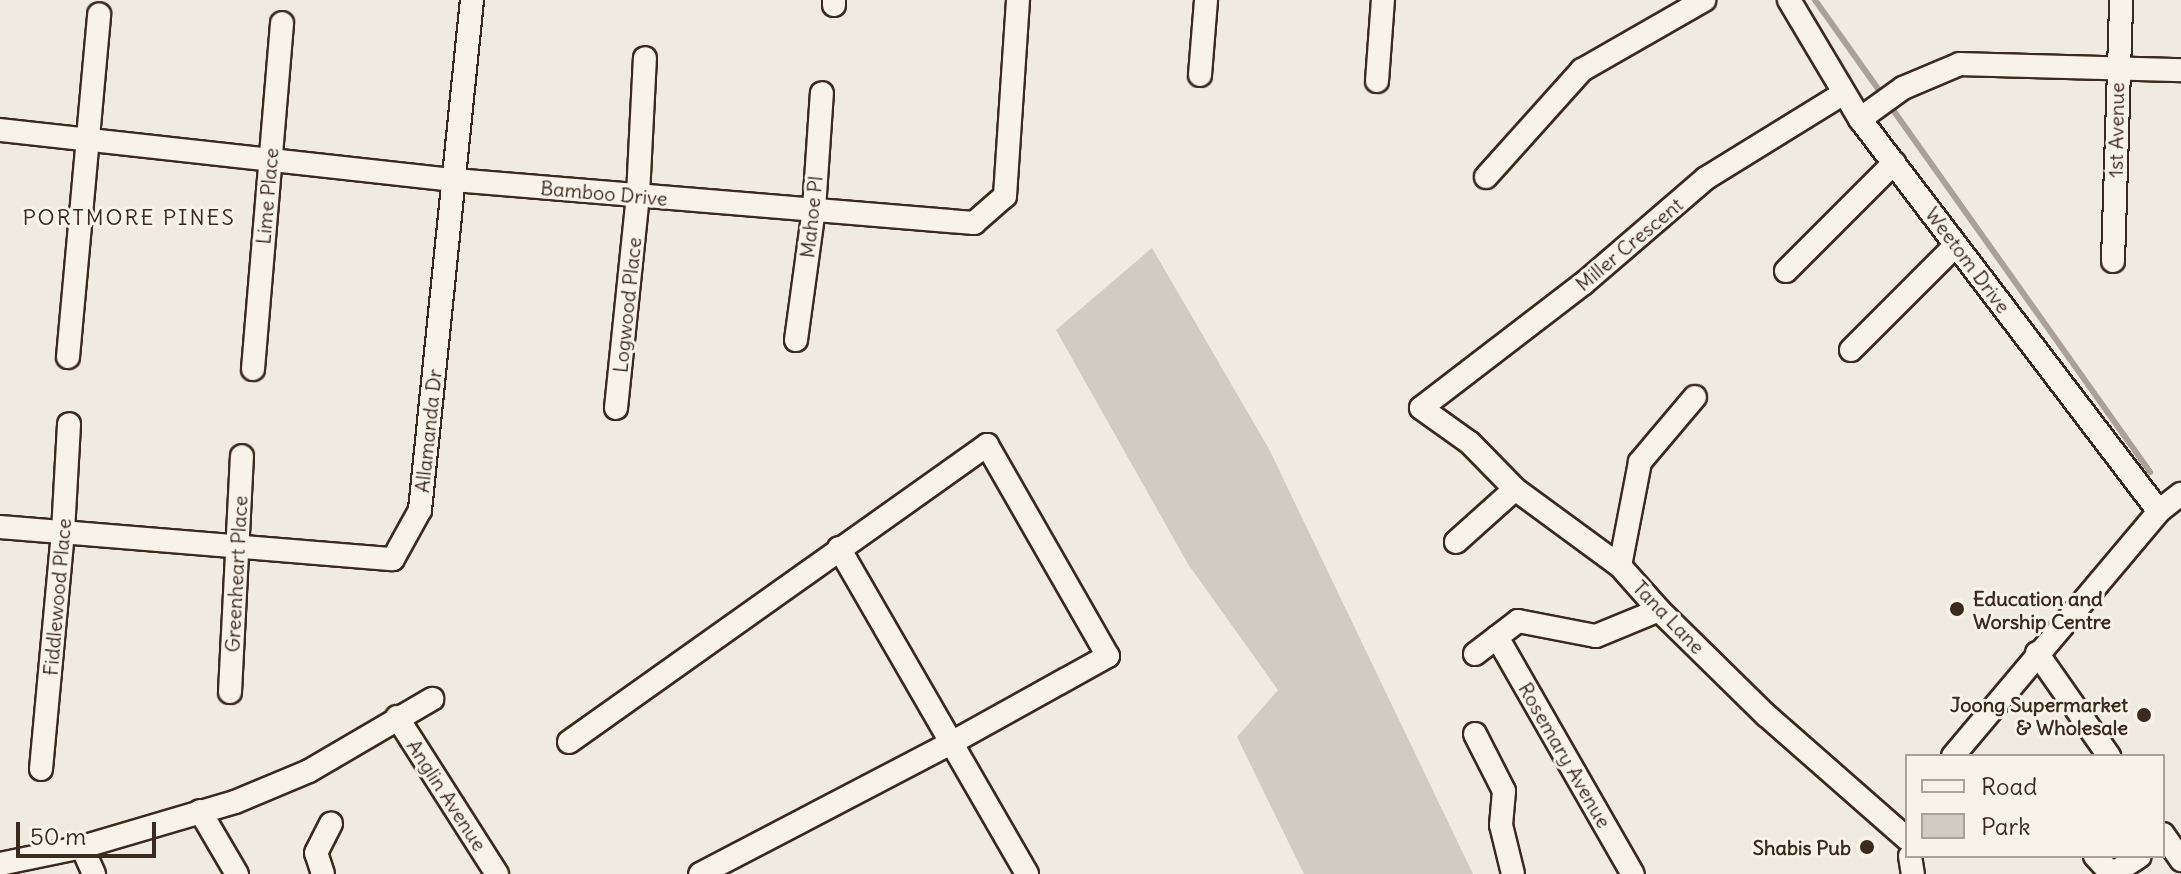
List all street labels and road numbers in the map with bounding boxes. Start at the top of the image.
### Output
street label: 1st Avenue [2103,82,2129,178]
street label: Lime Place [251,147,283,245]
street label: Bamboo Drive [539,175,669,211]
street label: Mahoe Pl [795,175,827,259]
street label: Miller Crescent [1571,192,1687,296]
street label: Weetom Drive [1920,202,2016,318]
street label: Logwood Place [608,236,646,374]
street label: Allamanda Dr [410,368,446,494]
street label: Greenheart Place [220,495,252,653]
street label: Fiddlewood Place [38,517,76,677]
street label: Tana Lane [1628,575,1710,659]
street label: Rosemary Avenue [1514,678,1616,832]
street label: Anglin Avenue [402,735,492,855]

